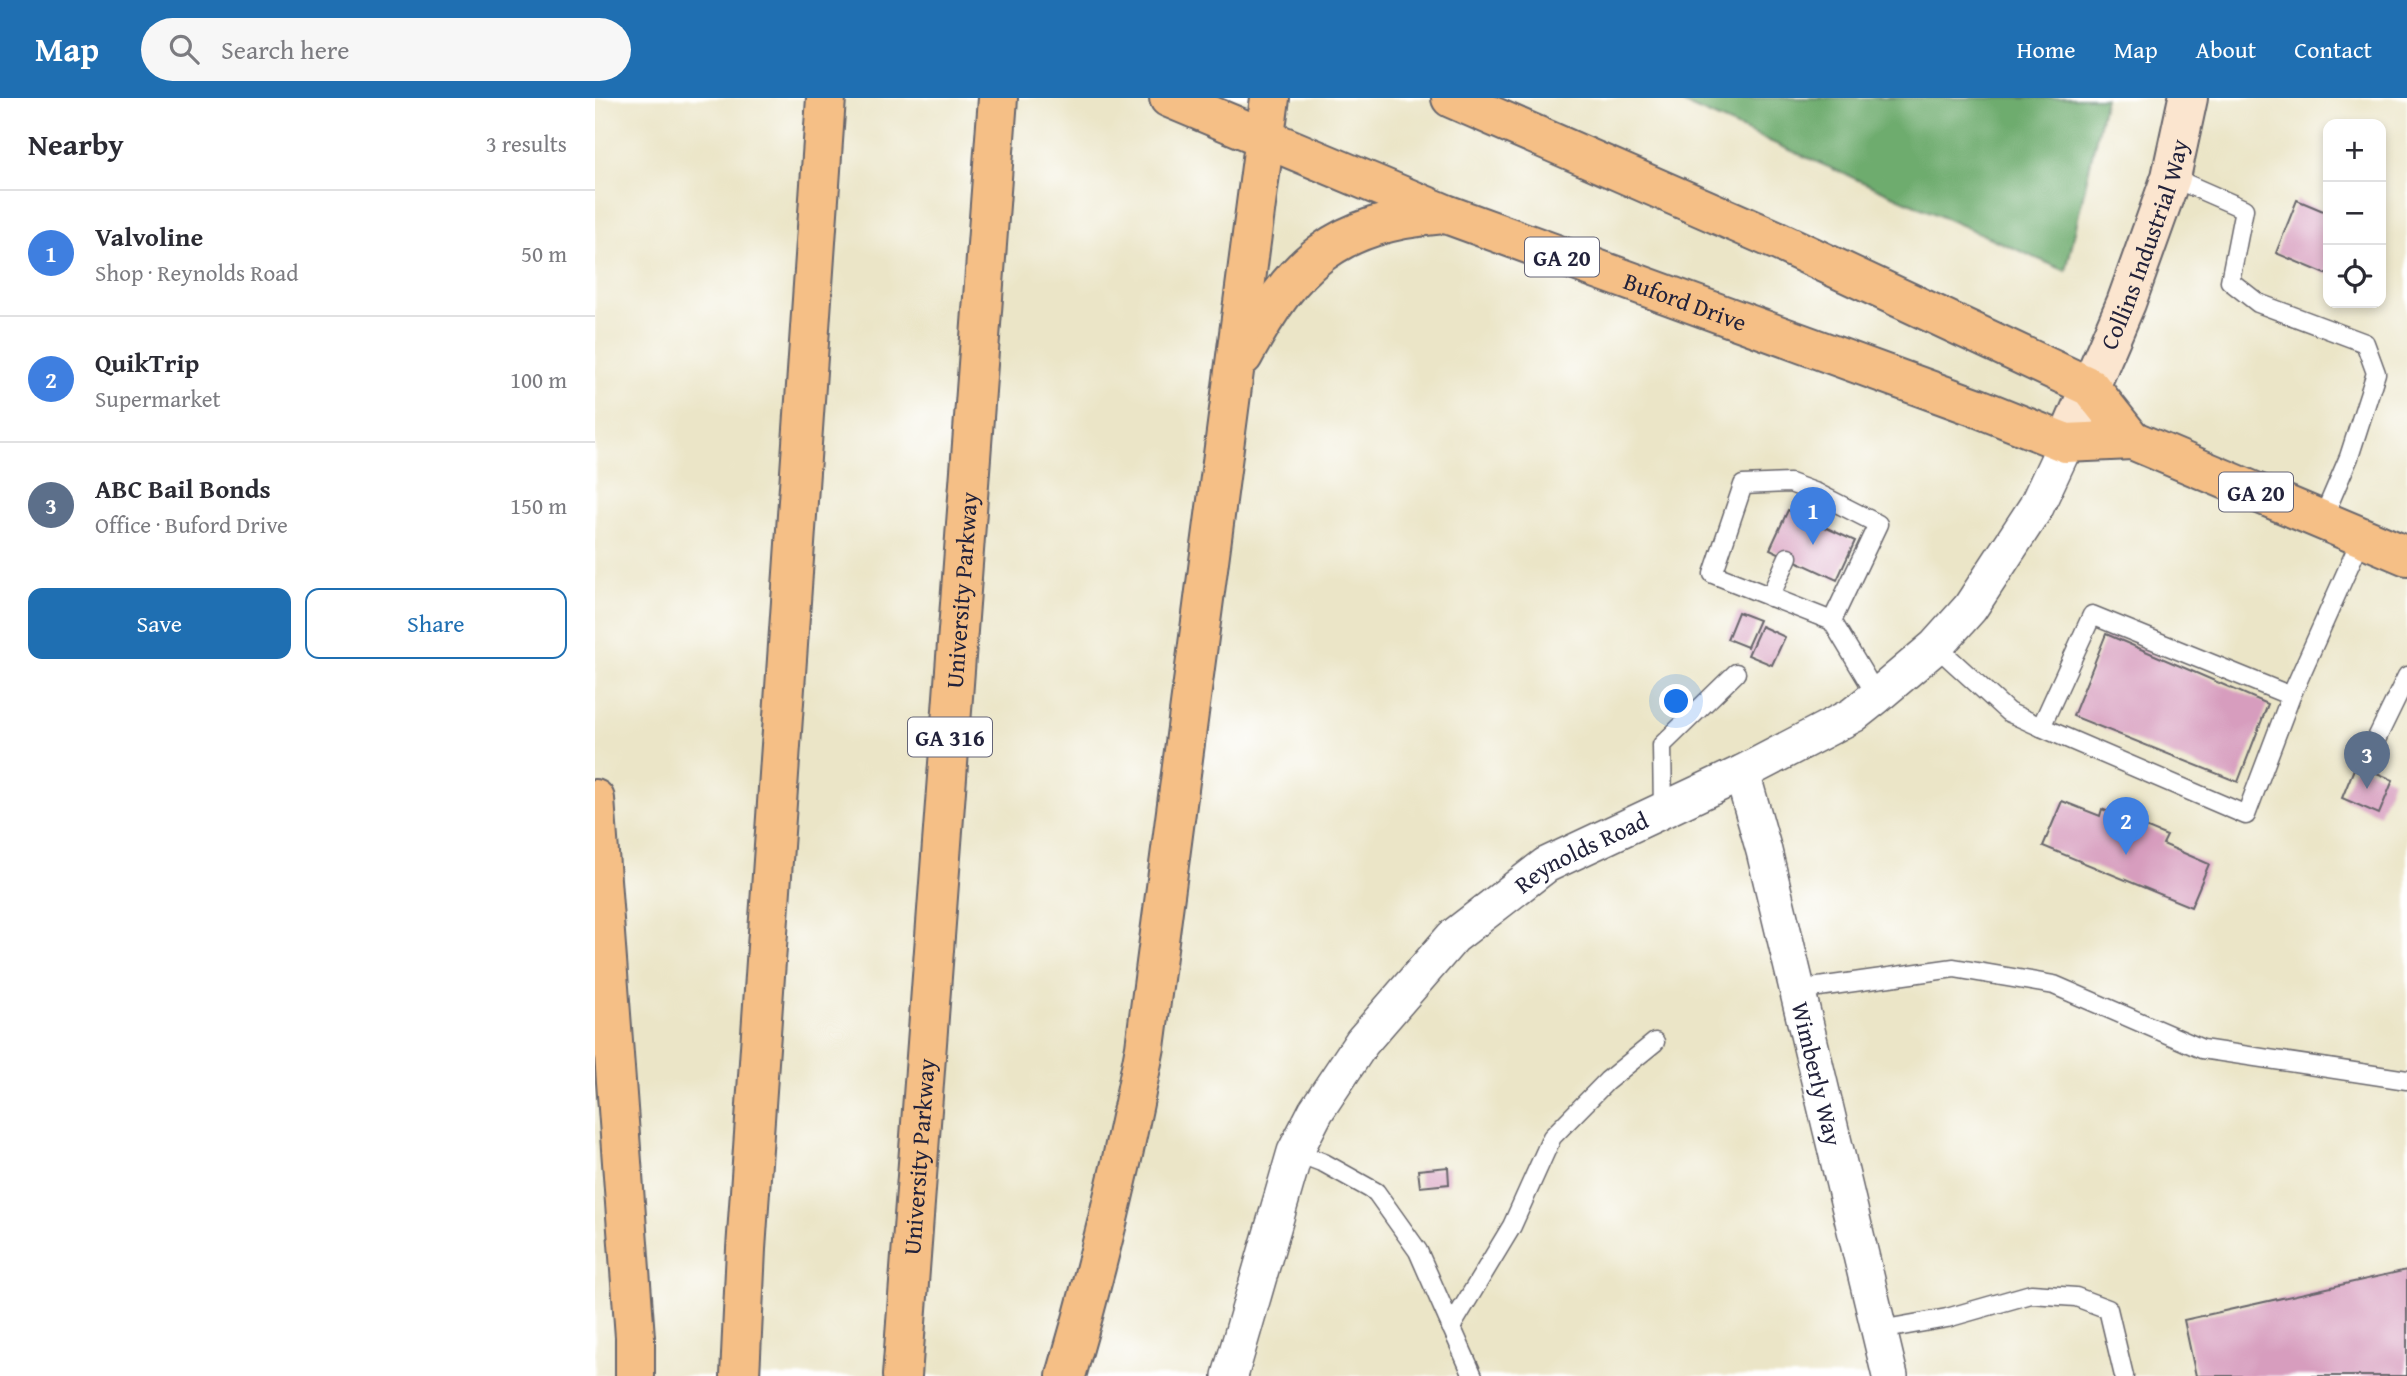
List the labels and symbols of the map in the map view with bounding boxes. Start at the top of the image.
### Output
street label: Collins Industrial Way [2091,136,2196,355]
road number: GA 20 [1525,238,1599,276]
street label: Buford Drive [1619,263,1752,340]
road number: GA 20 [2219,472,2293,512]
pin: 1 [1790,487,1836,545]
street label: University Parkway [936,491,986,690]
your location [1659,684,1693,718]
road number: GA 316 [908,718,992,757]
pin: 3 [2344,731,2390,789]
pin: 2 [2103,797,2149,855]
street label: Reynolds Road [1506,802,1654,901]
street label: Wimberly Way [1783,998,1852,1149]
street label: University Parkway [894,1057,943,1256]

